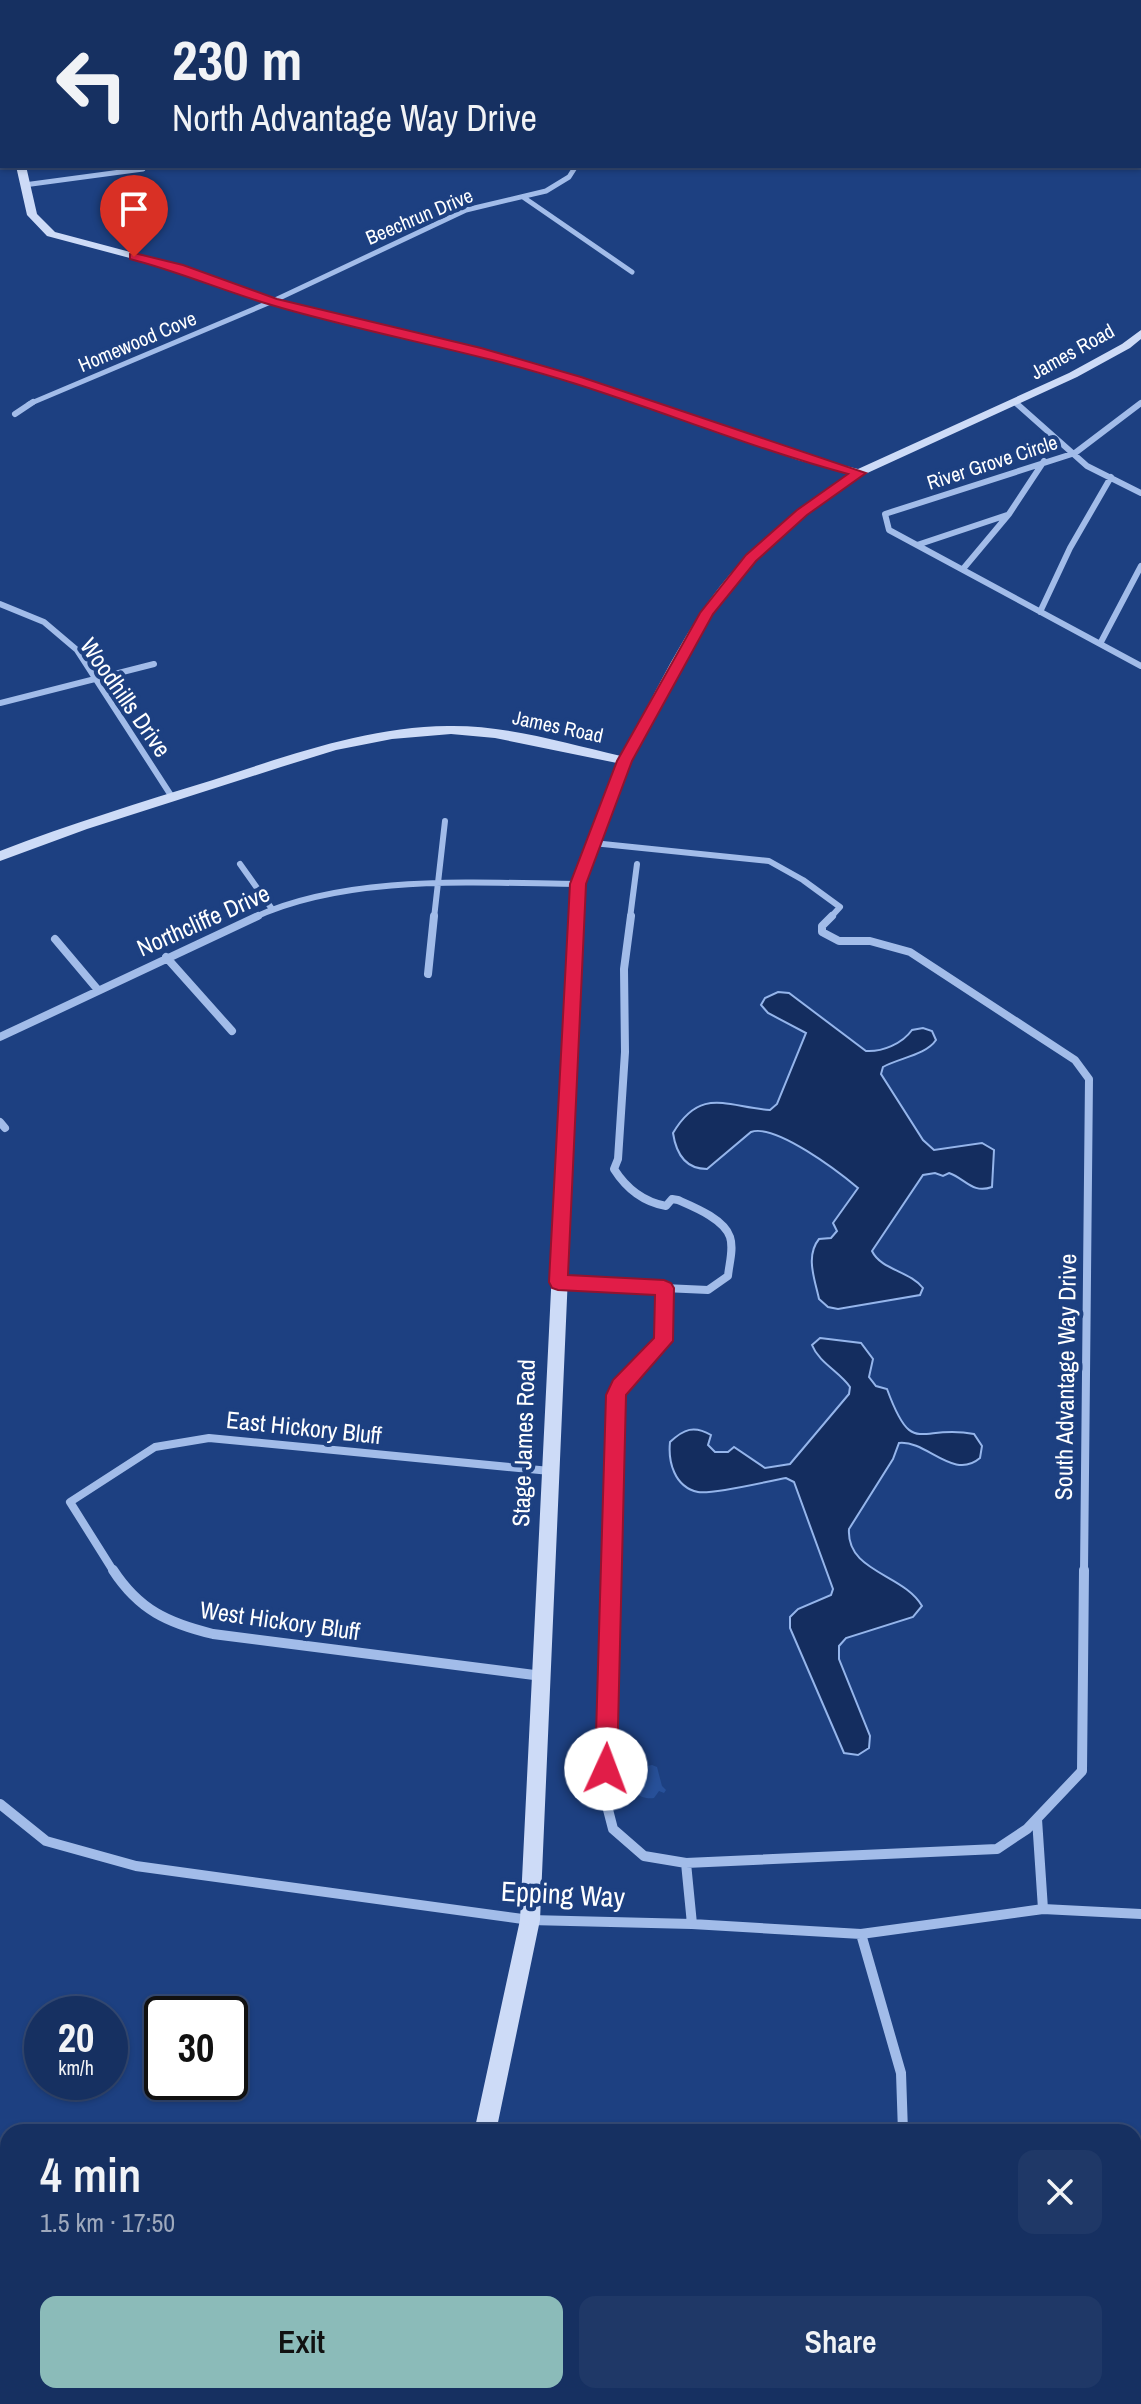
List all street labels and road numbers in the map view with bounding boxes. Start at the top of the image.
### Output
street label: Beechrun Drive [361,181,477,251]
street label: Homewood Cove [74,304,200,378]
street label: James Road [1025,317,1119,385]
street label: River Grove Circle [923,428,1061,496]
street label: Woodhills Drive [73,631,179,763]
street label: James Road [510,703,606,749]
street label: Northcliffe Drive [132,877,274,963]
street label: South Advantage Way Drive [1047,1253,1083,1501]
street label: Stage James Road [504,1359,542,1527]
street label: East Hickory Bluff [225,1403,384,1451]
street label: West Hickory Bluff [198,1593,362,1647]
street label: Epping Way [500,1872,627,1916]

